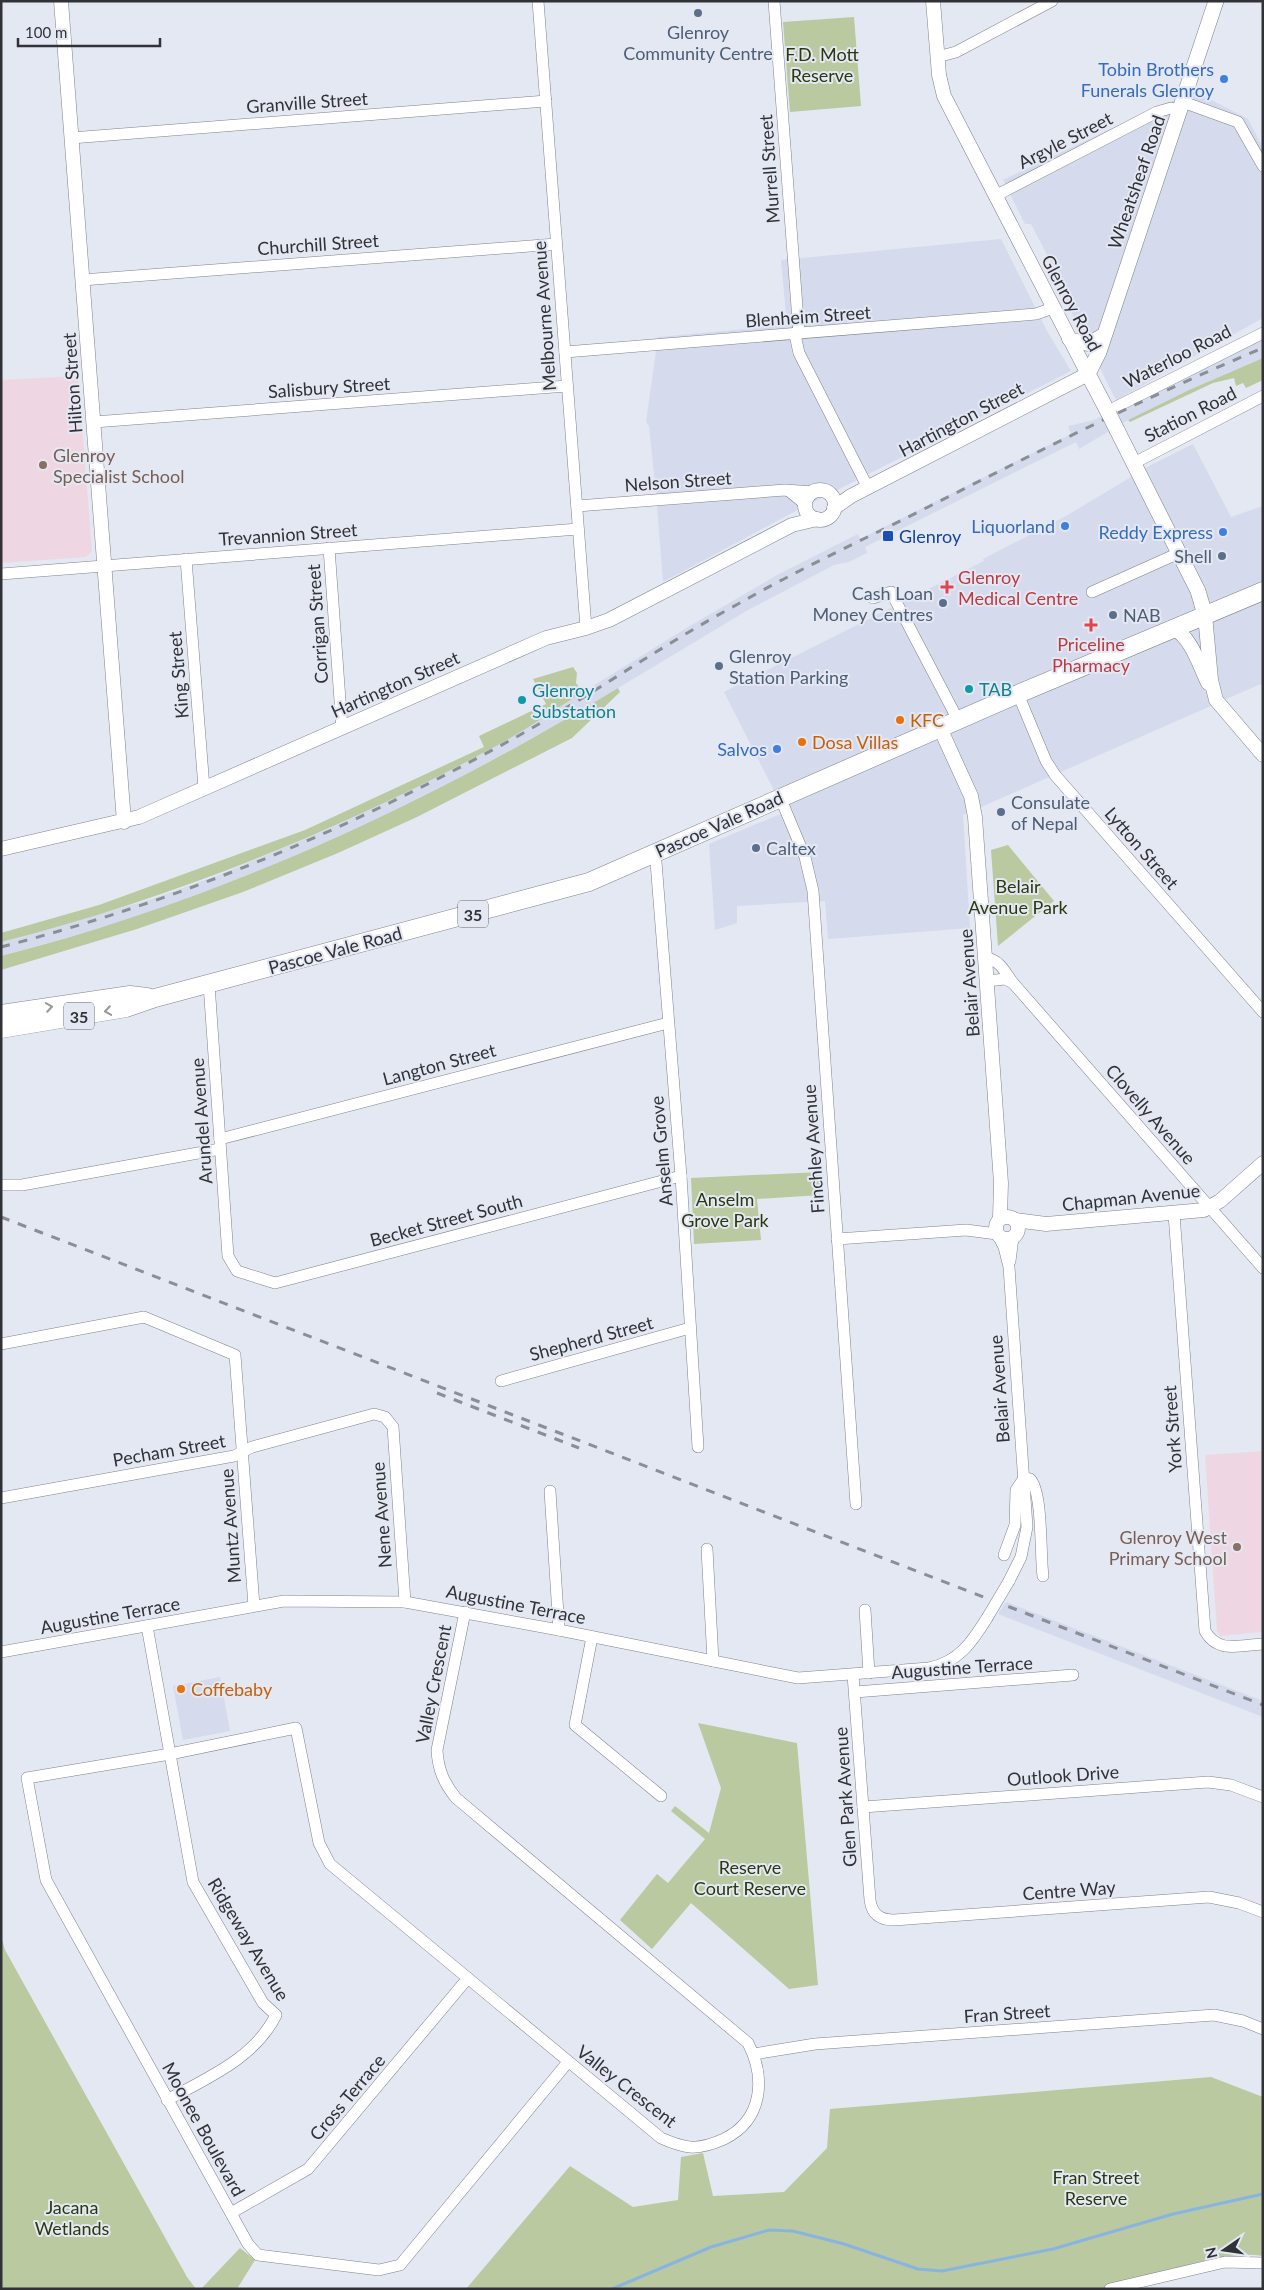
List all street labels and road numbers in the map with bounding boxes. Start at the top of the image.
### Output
street label: Granville Street [245,87,369,117]
street label: Argyle Street [1014,107,1116,173]
street label: Wheatsheaf Road [1103,112,1169,252]
street label: Murrell Street [754,113,784,224]
street label: Churchill Street [257,229,380,259]
street label: Melbourne Avenue [528,240,560,392]
street label: Glenroy Road [1037,251,1107,355]
street label: Blenheim Street [744,301,872,331]
street label: Waterloo Road [1119,319,1235,393]
street label: Hilton Street [57,331,86,434]
street label: Salisbury Street [267,372,391,402]
street label: Hartington Street [895,377,1028,461]
street label: Station Road [1140,381,1240,447]
street label: Nelson Street [624,466,733,496]
street label: Trevannion Street [218,518,359,550]
street label: Corrigan Street [302,563,332,685]
street label: King Street [163,630,193,720]
street label: Hartington Street [327,646,463,722]
street label: Pascoe Vale Road [652,786,786,862]
street label: Lytton Street [1100,803,1184,894]
road number: 35 [458,901,488,928]
street label: Pascoe Vale Road [266,922,404,978]
street label: Belair Avenue [954,928,984,1038]
road number: 35 [64,1002,94,1030]
street label: Langton Street [380,1038,499,1090]
street label: Arundel Avenue [186,1057,216,1185]
street label: Clovelly Avenue [1101,1059,1201,1169]
street label: Finchley Avenue [798,1084,828,1214]
street label: Anselm Grove [645,1095,677,1207]
street label: Chapman Avenue [1061,1179,1201,1215]
street label: Becket Street South [367,1189,525,1251]
street label: Shepherd Street [527,1311,656,1365]
street label: Belair Avenue [984,1334,1014,1444]
street label: York Street [1158,1384,1186,1473]
street label: Pecham Street [111,1429,228,1471]
street label: Nene Avenue [366,1461,396,1569]
street label: Muntz Avenue [215,1468,245,1584]
street label: Augustine Terrace [444,1580,588,1628]
street label: Augustine Terrace [38,1592,182,1638]
street label: Valley Crescent [411,1622,455,1745]
street label: Augustine Terrace [891,1651,1033,1683]
street label: Glen Park Avenue [829,1726,861,1868]
street label: Outlook Drive [1006,1760,1120,1790]
street label: Ridgeway Avenue [204,1874,294,2004]
street label: Centre Way [1022,1876,1117,1904]
street label: Fran Street [963,1999,1052,2027]
street label: Valley Crescent [573,2040,682,2132]
street label: Cross Terrace [305,2049,389,2145]
street label: Moonee Boulevard [158,2058,250,2200]

